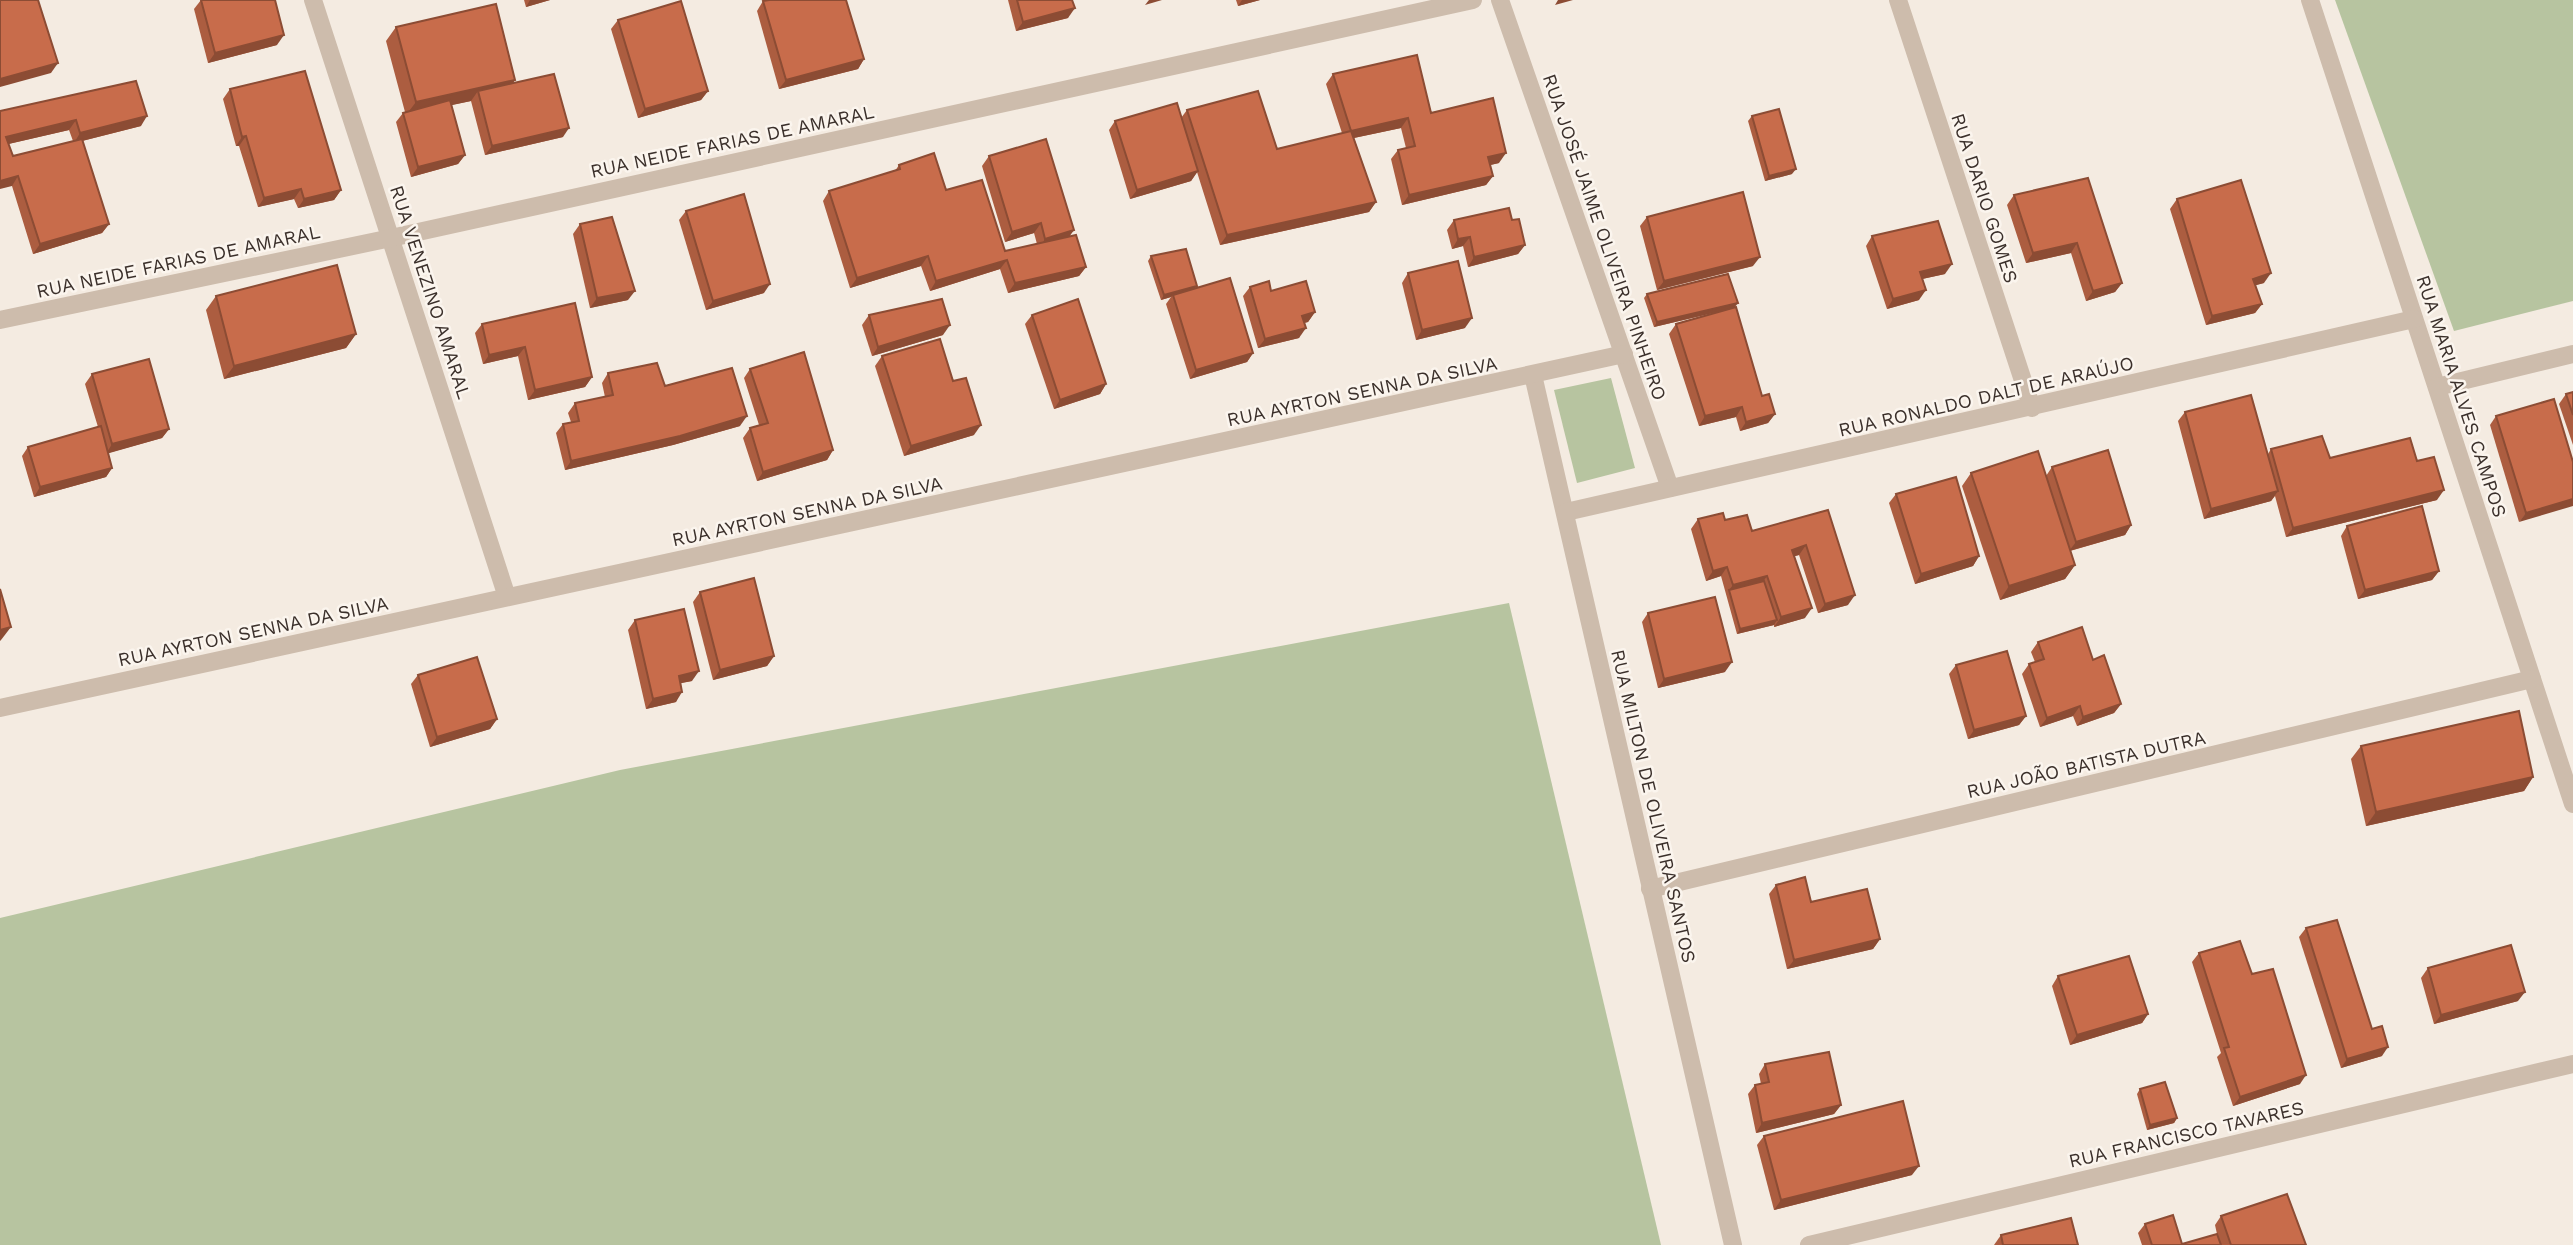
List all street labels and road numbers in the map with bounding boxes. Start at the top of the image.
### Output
street label: RUA JOSÉ JAIME OLIVEIRA PINHEIRO [1538,71,1671,403]
street label: RUA NEIDE FARIAS DE AMARAL [588,100,876,183]
street label: RUA DARIO GOMES [1946,110,2023,286]
street label: RUA VENEZINO AMARAL [385,183,476,402]
street label: RUA NEIDE FARIAS DE AMARAL [34,220,322,303]
street label: RUA MARIA ALVES CAMPOS [2411,272,2512,520]
street label: RUA AYRTON SENNA DA SILVA [1225,351,1500,431]
street label: RUA RONALDO DALT DE ARAÚJO [1836,351,2136,442]
street label: RUA AYRTON SENNA DA SILVA [670,471,945,551]
street label: RUA AYRTON SENNA DA SILVA [116,591,391,671]
street label: RUA MILTON DE OLIVEIRA SANTOS [1606,647,1701,965]
street label: RUA JOÃO BATISTA DUTRA [1964,726,2208,803]
street label: RUA FRANCISCO TAVARES [2066,1096,2306,1173]

